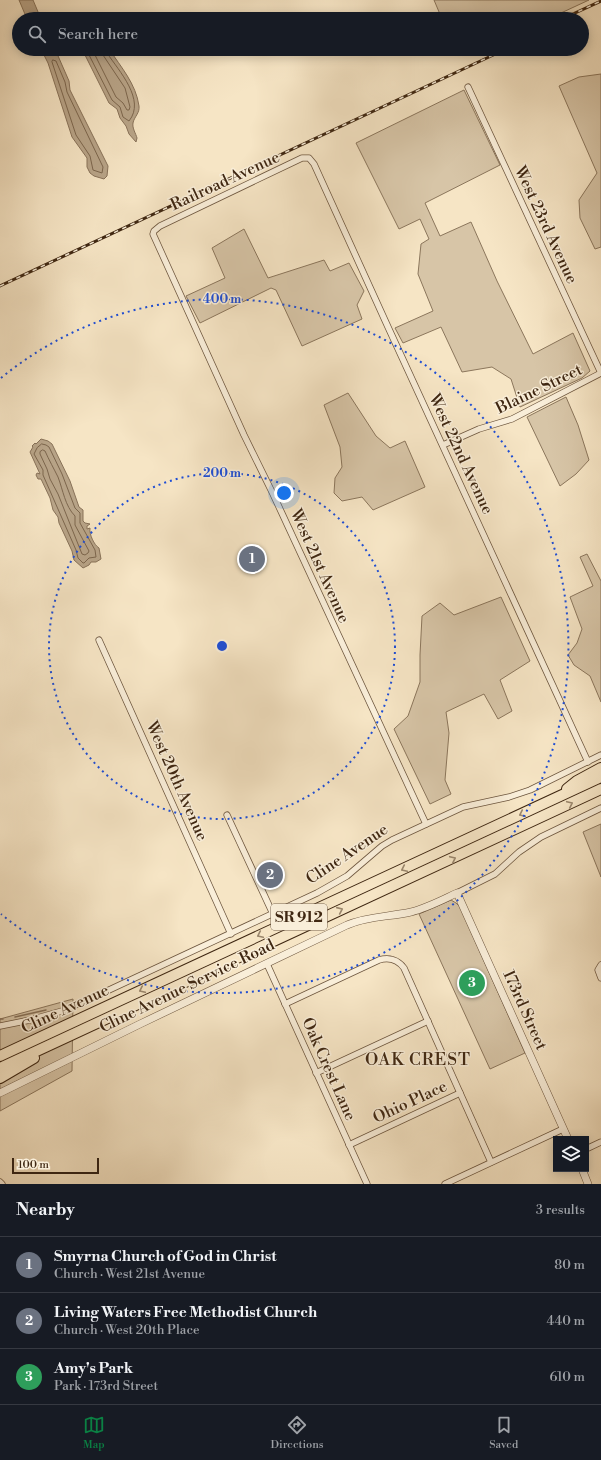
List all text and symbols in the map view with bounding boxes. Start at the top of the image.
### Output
search box [12,12,589,56]
icon: search [26,23,48,45]
text: Search here [58,25,138,44]
street label: Railroad Avenue [167,147,283,215]
street label: West 23rd Avenue [510,162,582,287]
text: 400 m [203,292,241,307]
street label: Blaine Street [492,359,586,419]
street label: West 22nd Avenue [424,390,498,517]
text: 200 m [203,466,241,481]
your location [274,483,294,503]
street label: West 21st Avenue [286,505,354,626]
pin: 1 [239,544,265,574]
centre of rings [215,639,229,653]
street label: West 20th Avenue [141,717,212,844]
one-way arrow [566,801,574,809]
one-way arrow [518,809,526,817]
street label: Cline Avenue [302,819,392,889]
one-way arrow [448,856,456,864]
pin: 2 [257,860,283,890]
one-way arrow [400,864,408,872]
road number: SR 912 [271,904,327,930]
one-way arrow [336,907,344,915]
one-way arrow [257,930,265,938]
street label: Cline Avenue Service Road [96,935,278,1037]
street label: 173rd Street [498,967,552,1053]
pin: 3 [459,968,485,998]
street label: Cline Avenue [18,980,112,1038]
one-way arrow [139,985,147,993]
street label: Oak Crest Lane [297,1014,361,1124]
district label: OAK CREST [365,1049,471,1071]
street label: Ohio Place [370,1076,450,1128]
map controls [553,1136,589,1172]
button: layers [553,1136,589,1172]
scale bar [12,1156,99,1175]
text: 100 m [18,1158,49,1172]
text: Nearby [16,1199,75,1221]
text: 3 results [536,1202,585,1218]
text: Smyrna Church of God in Christ [54,1247,277,1266]
text: 1 [26,1257,32,1273]
text: 80 m [554,1257,585,1273]
text: Church · West 21st Avenue [54,1266,205,1282]
text: Living Waters Free Methodist Church [54,1303,317,1322]
text: 2 [25,1313,33,1329]
text: 440 m [547,1313,585,1329]
text: Church · West 20th Place [54,1322,200,1338]
text: Amy's Park [54,1359,133,1378]
text: 3 [25,1369,33,1385]
text: 610 m [550,1369,585,1385]
text: Park · 173rd Street [54,1378,158,1394]
tab: Map [83,1414,105,1452]
tab: Directions [271,1414,324,1452]
tab: Saved [489,1414,518,1452]

